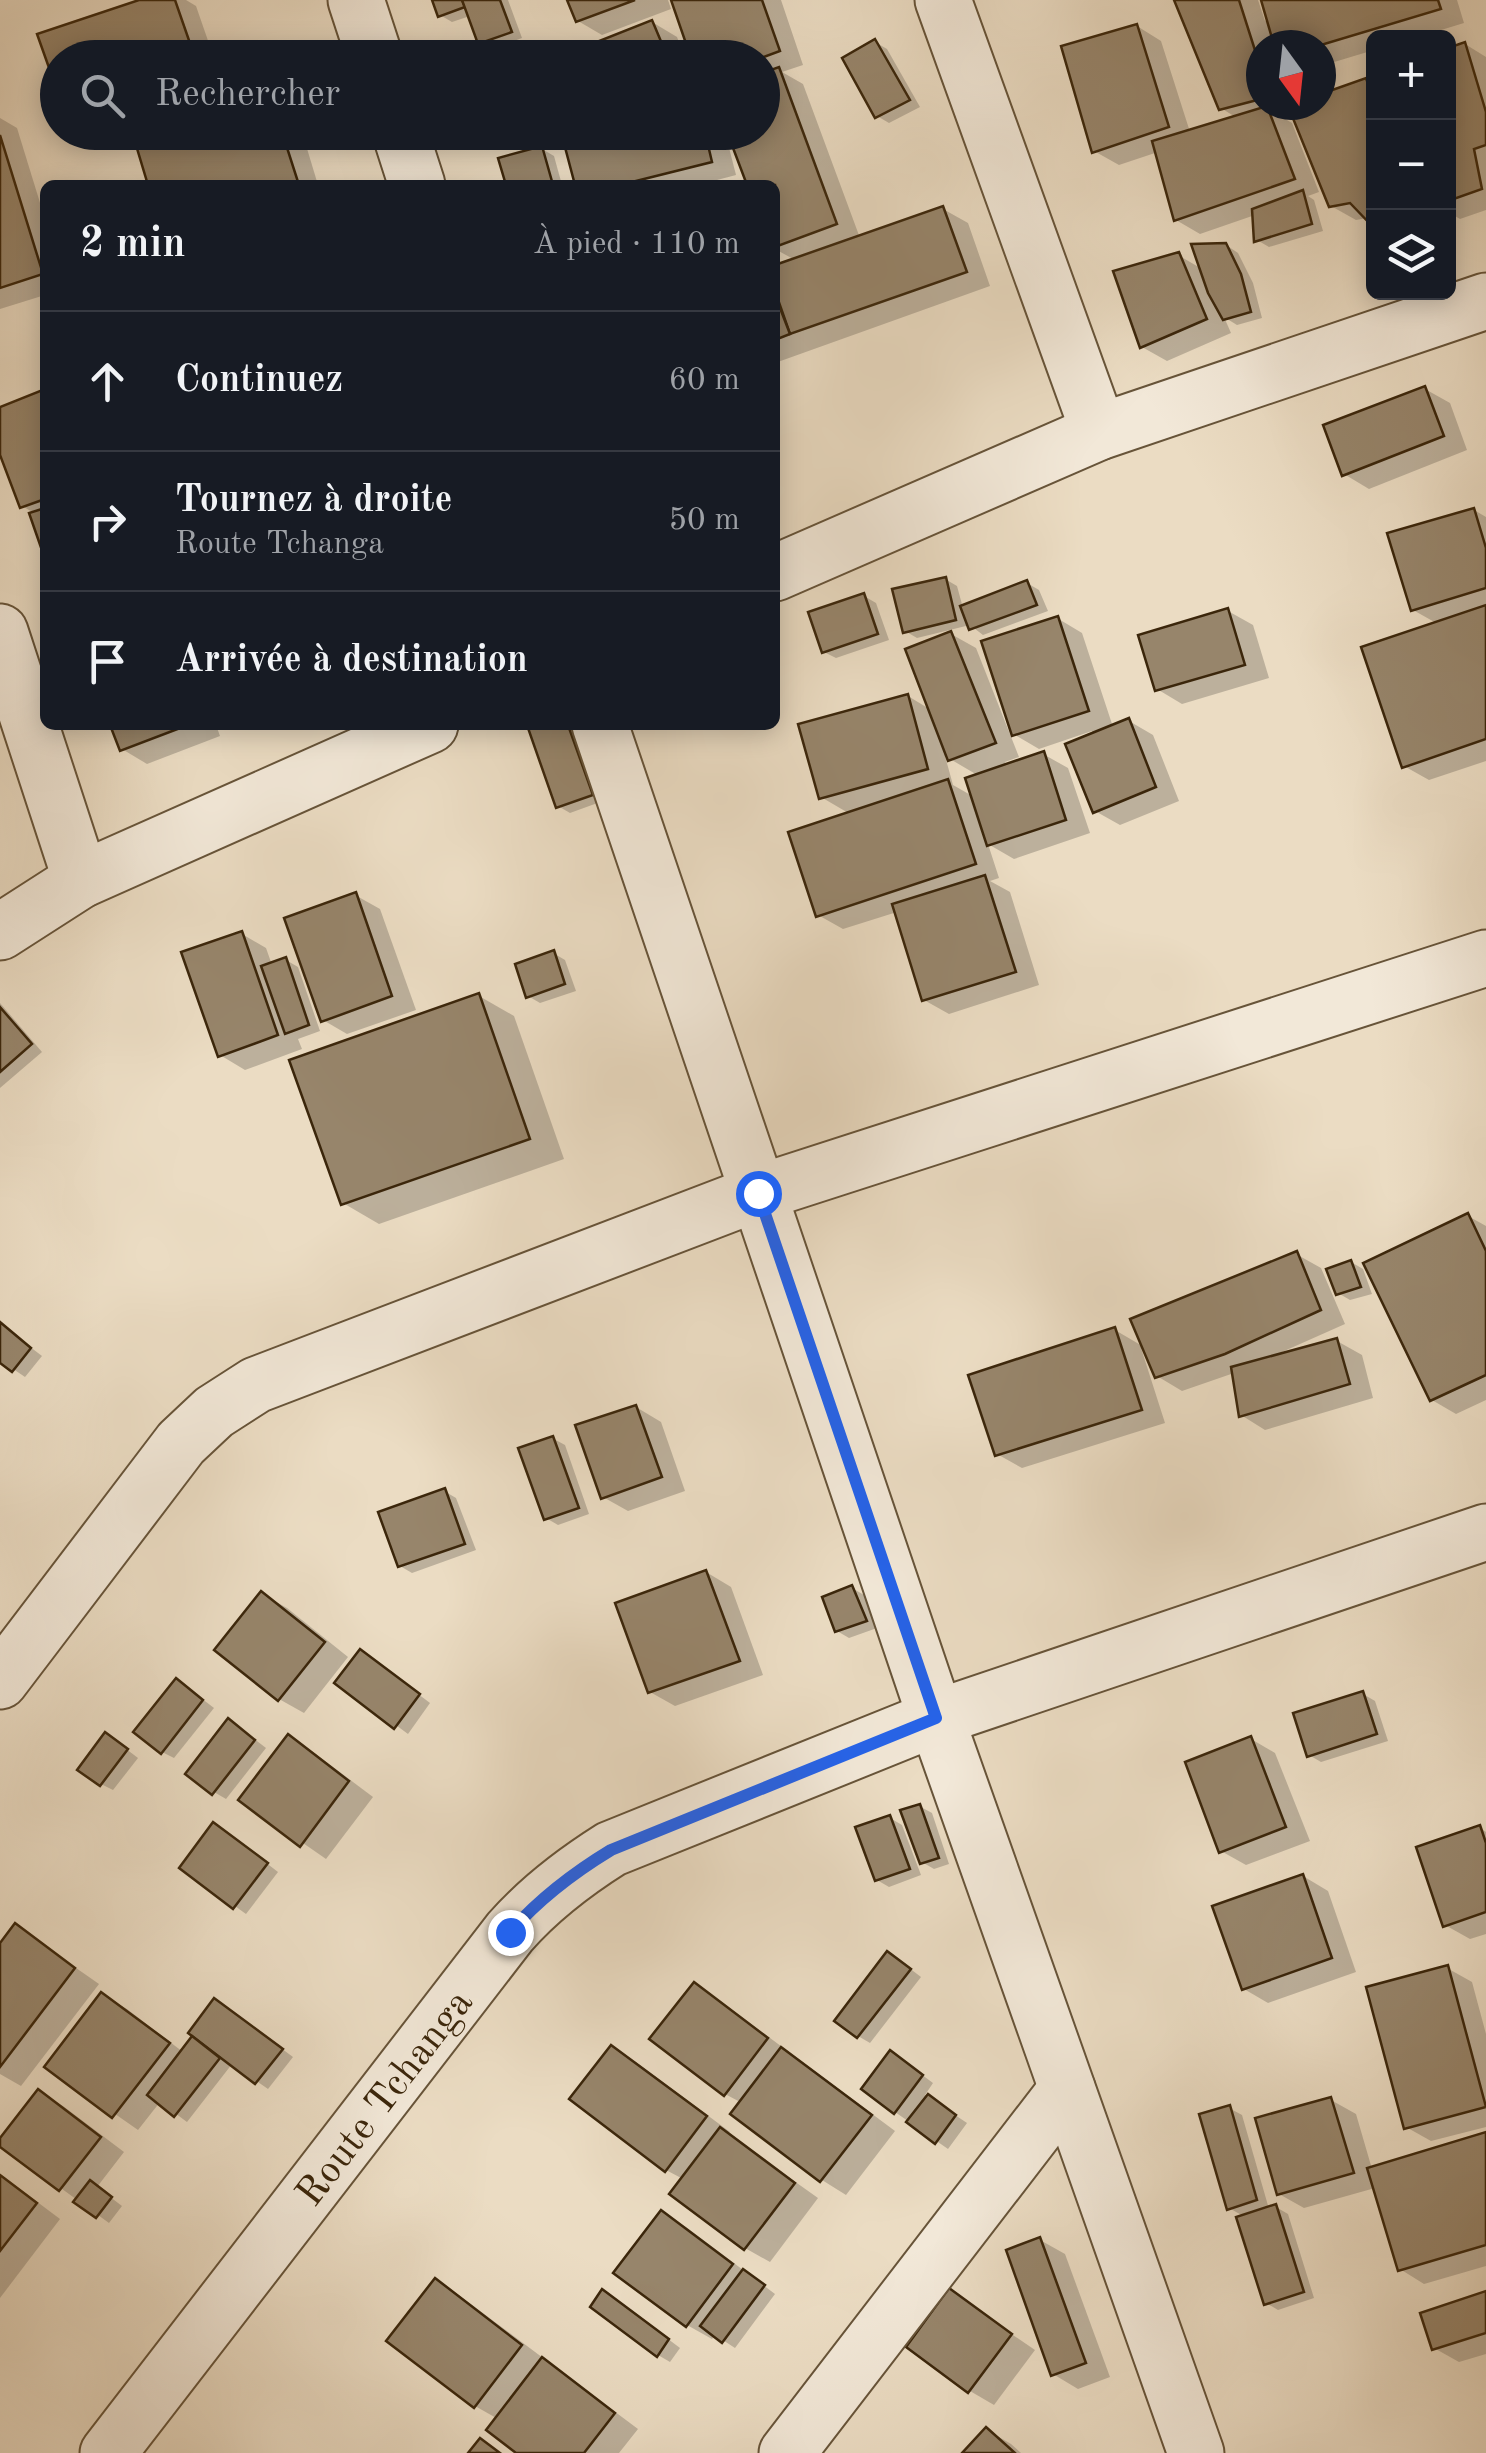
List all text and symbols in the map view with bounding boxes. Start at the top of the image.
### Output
north arrow [1246,30,1336,120]
map controls [1366,30,1456,300]
button: + [1366,30,1456,120]
search box [40,40,780,150]
icon: search [75,68,130,123]
text: Rechercher [155,76,340,114]
button: − [1366,120,1456,210]
button: layers [1366,210,1456,300]
text: 2 min [80,224,186,266]
text: À pied · 110 m [533,229,740,261]
icon: ahead [80,354,135,409]
text: Continuez [175,362,343,400]
text: 60 m [669,365,740,397]
text: Tournez à droite [175,482,453,520]
icon: right [80,494,135,549]
text: 50 m [669,505,740,537]
text: Route Tchanga [175,529,384,561]
icon: arrive [80,634,135,689]
text: Arrivée à destination [175,642,528,680]
route start [736,1171,782,1217]
route end [488,1910,534,1956]
street label: Route Tchanga [290,1983,482,2215]

